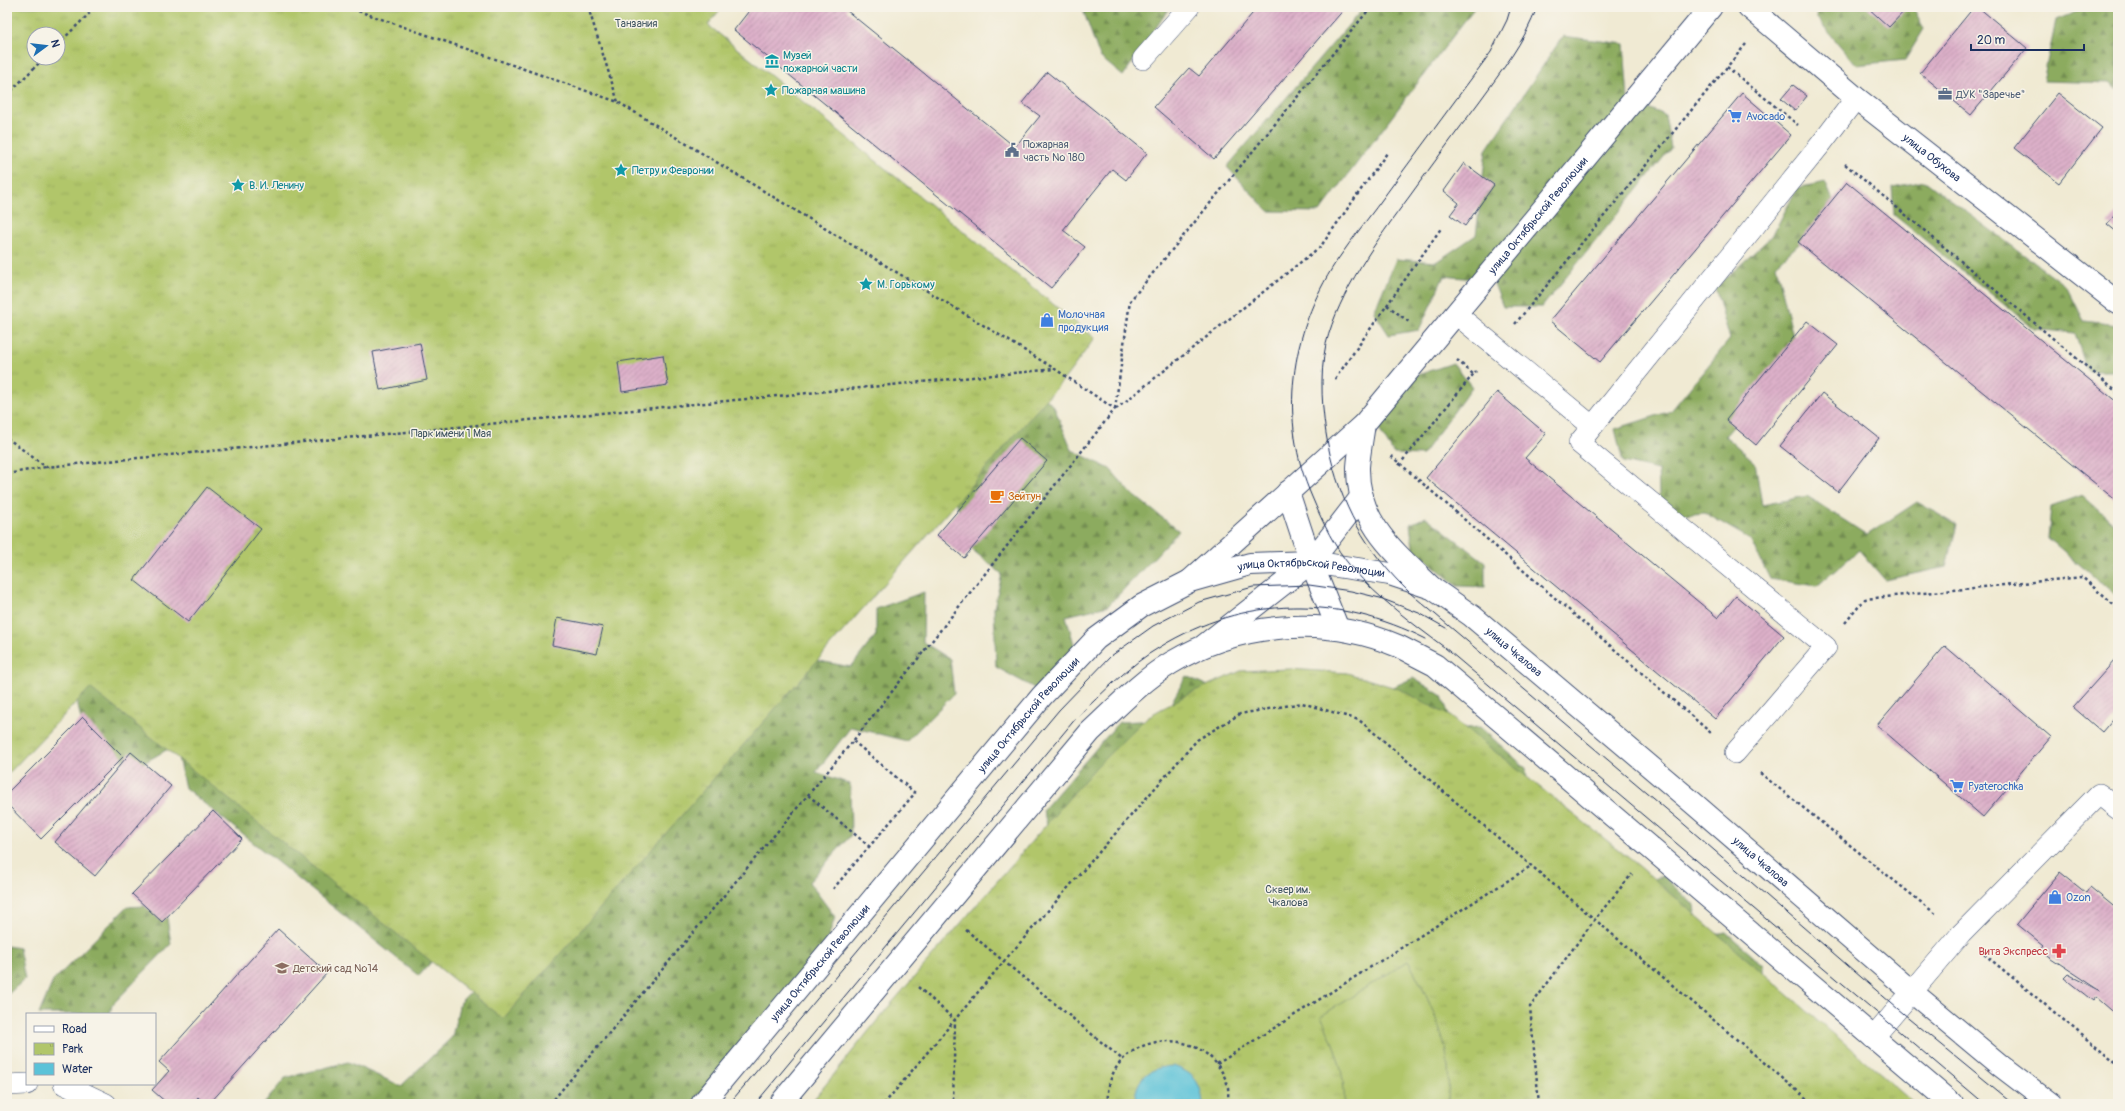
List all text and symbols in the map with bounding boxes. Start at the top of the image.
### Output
park label: Танзания [615,17,657,30]
north arrow [26,26,66,66]
scale bar [1971,26,2084,52]
text: 20 m [1977,33,2006,48]
text: N [48,38,63,49]
place label: Музей пожарной части [783,49,857,75]
museum icon: Музей пожарной части [764,53,780,69]
place icon: Пожарная машина [763,82,779,98]
place label: Пожарная машина [782,84,866,97]
office icon: ДУК "Заречье" [1937,86,1953,102]
place label: ДУК "Заречье" [1955,88,2025,101]
supermarket icon: Avocado [1727,108,1743,124]
place label: Avocado [1746,110,1785,123]
street label: улица Обухова [1900,130,1964,184]
place label: Пожарная часть № 180 [1023,138,1085,164]
public building icon: Пожарная часть № 180 [1004,142,1020,158]
street label: улица Октябрьской Революции [1485,154,1590,277]
place icon: Петру и Февронии [613,162,629,178]
place label: Петру и Февронии [632,164,714,177]
place icon: В. И. Ленину [230,177,246,193]
place label: В. И. Ленину [249,179,304,192]
place icon: М. Горькому [858,276,874,292]
place label: М. Горькому [877,278,935,291]
place label: Молочная продукция [1058,308,1109,334]
shop icon: Молочная продукция [1039,312,1055,328]
park label: Парк имени 1 Мая [411,427,491,440]
cafe icon: Зейтун [989,488,1005,504]
place label: Зейтун [1008,490,1041,503]
street label: улица Октябрьской Революции [1235,555,1385,580]
street label: улица Чкалова [1483,624,1545,679]
street label: улица Октябрьской Революции [974,655,1082,776]
supermarket icon: Pyaterochka [1949,778,1965,794]
place label: Pyaterochka [1968,780,2023,793]
street label: улица Чкалова [1730,833,1791,889]
park label: Сквер им. Чкалова [1265,883,1311,909]
shop icon: Ozon [2047,889,2063,905]
place label: Ozon [2066,891,2091,904]
street label: улица Октябрьской Революции [767,902,872,1024]
pharmacy icon: Вита Экспресс [2051,943,2067,959]
place label: Вита Экспресс [1979,945,2048,958]
school or university icon: Детский сад №14 [274,960,290,976]
place label: Детский сад №14 [292,962,379,975]
legend [26,1013,156,1085]
text: Road [62,1022,87,1037]
text: Park [62,1042,83,1057]
text: Water [62,1062,93,1077]

